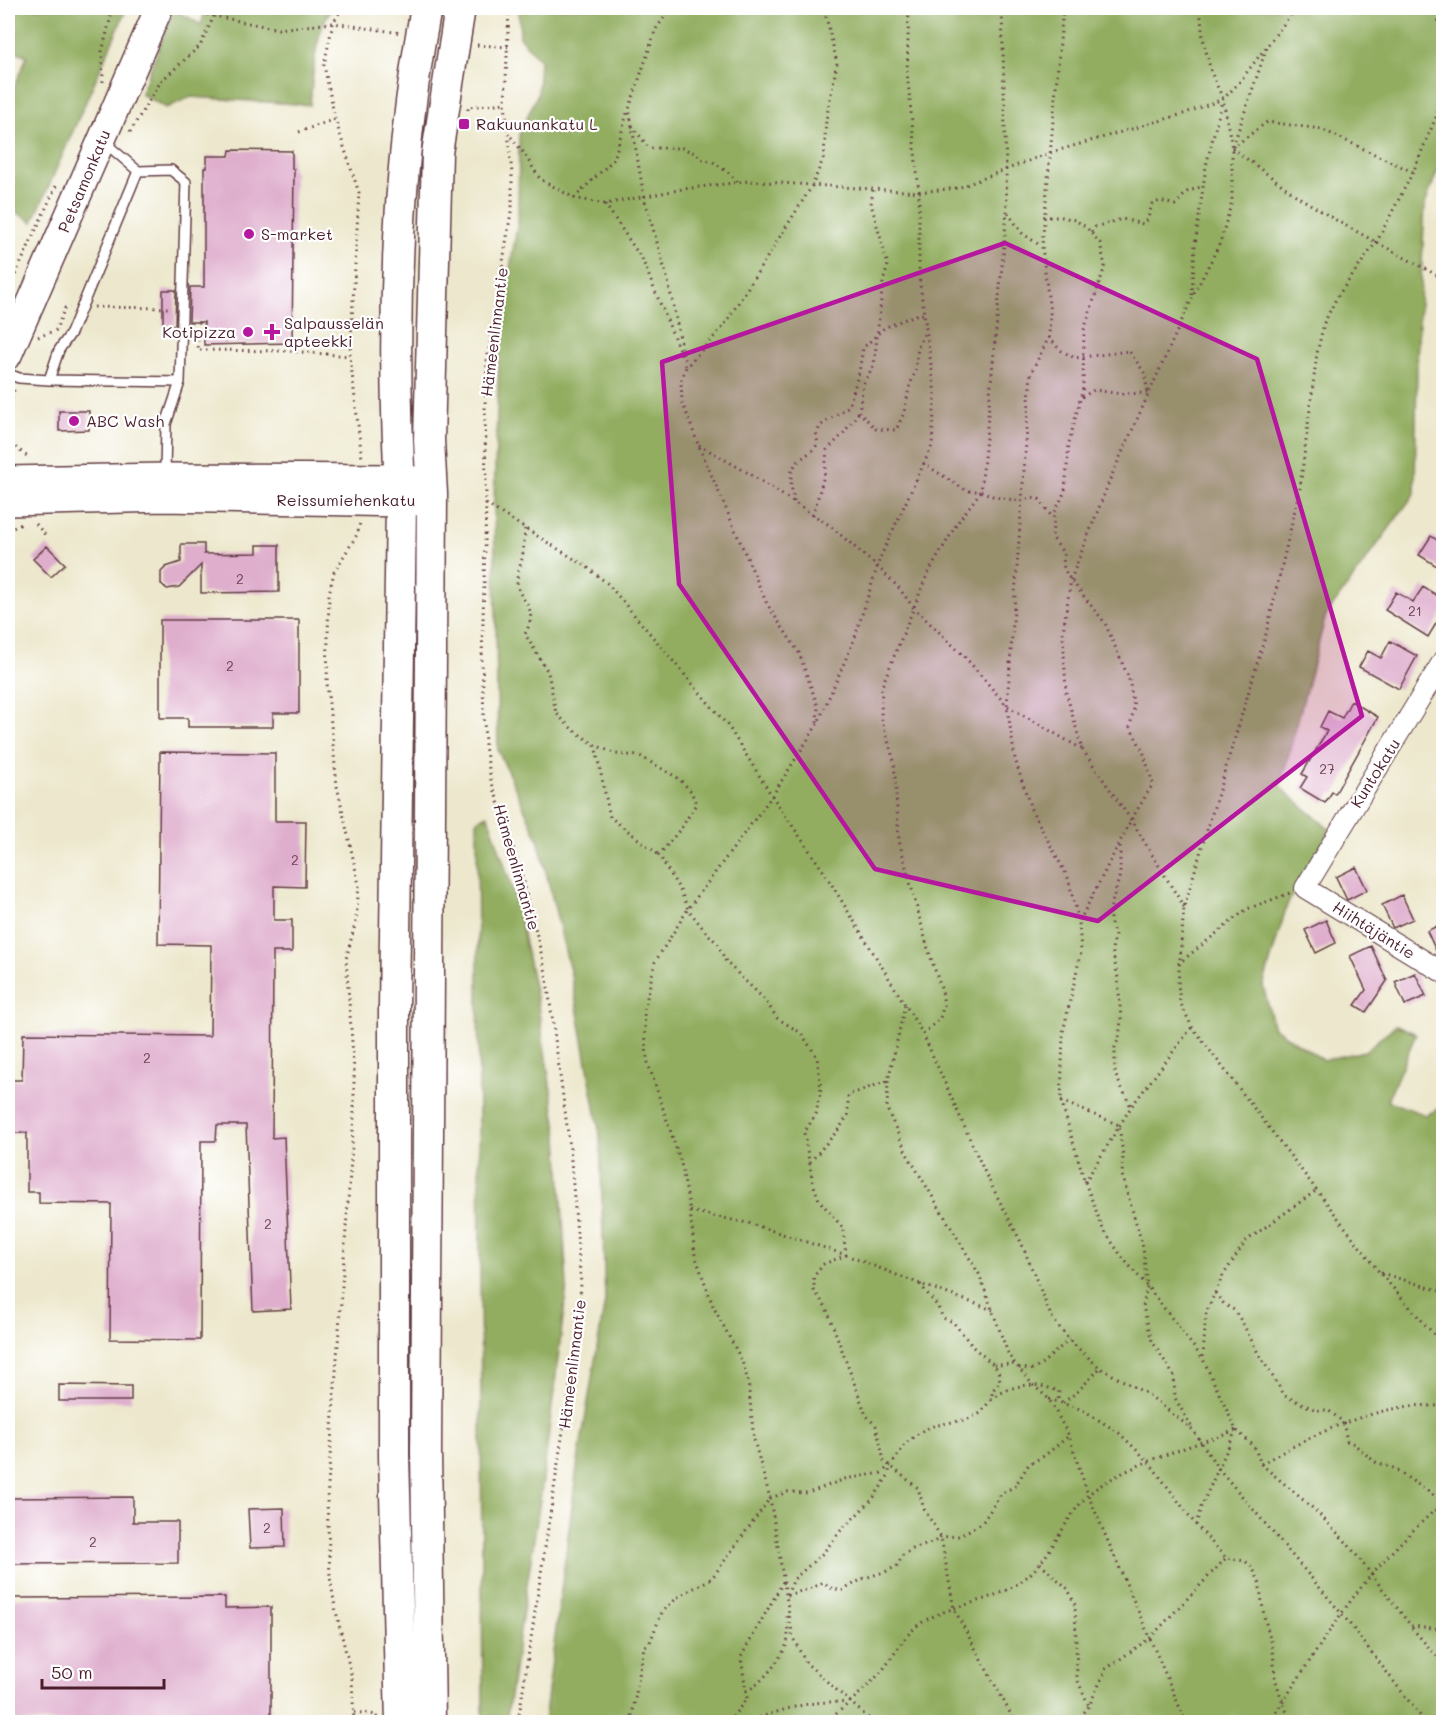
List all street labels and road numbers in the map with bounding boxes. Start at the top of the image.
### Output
street label: Petsamonkatu [52,126,115,235]
street label: Hämeenlinnantie [475,266,512,398]
street label: Reissumiehenkatu [277,489,415,510]
street label: Kuntokatu [1345,734,1404,811]
street label: Hämeenlinnantie [489,801,546,932]
street label: Hiihtäjäntie [1329,896,1419,963]
street label: Hämeenlinnantie [553,1298,590,1430]

